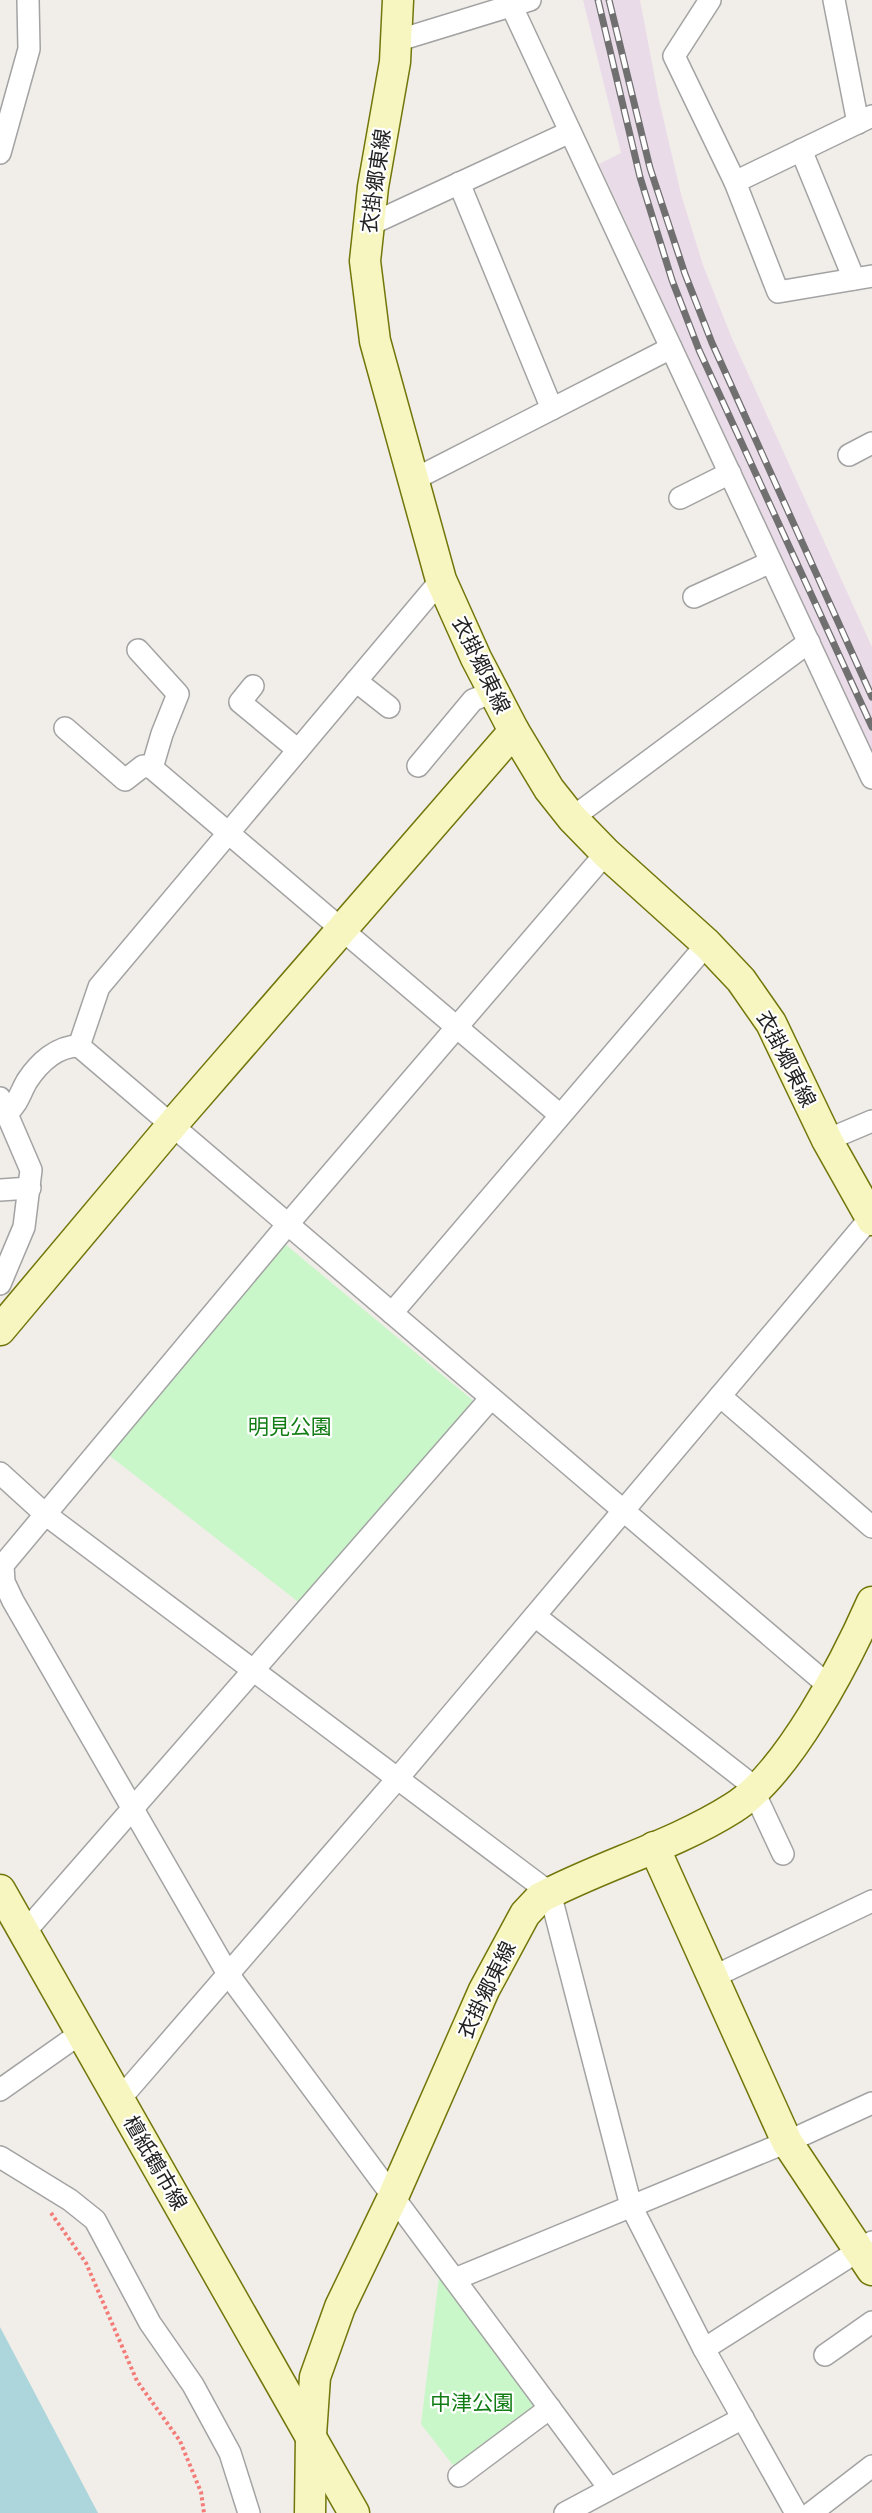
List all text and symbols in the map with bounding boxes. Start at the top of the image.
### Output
street label: 衣掛郷東線 [356,127,394,235]
street label: 衣掛郷東線 [448,612,516,717]
street label: 衣掛郷東線 [752,1006,821,1111]
park label: 明見公園 [248,1414,332,1438]
street label: 衣掛郷東線 [452,1937,520,2042]
street label: 檀紙鶴市線 [119,2111,193,2214]
park label: 中津公園 [430,2390,514,2414]

